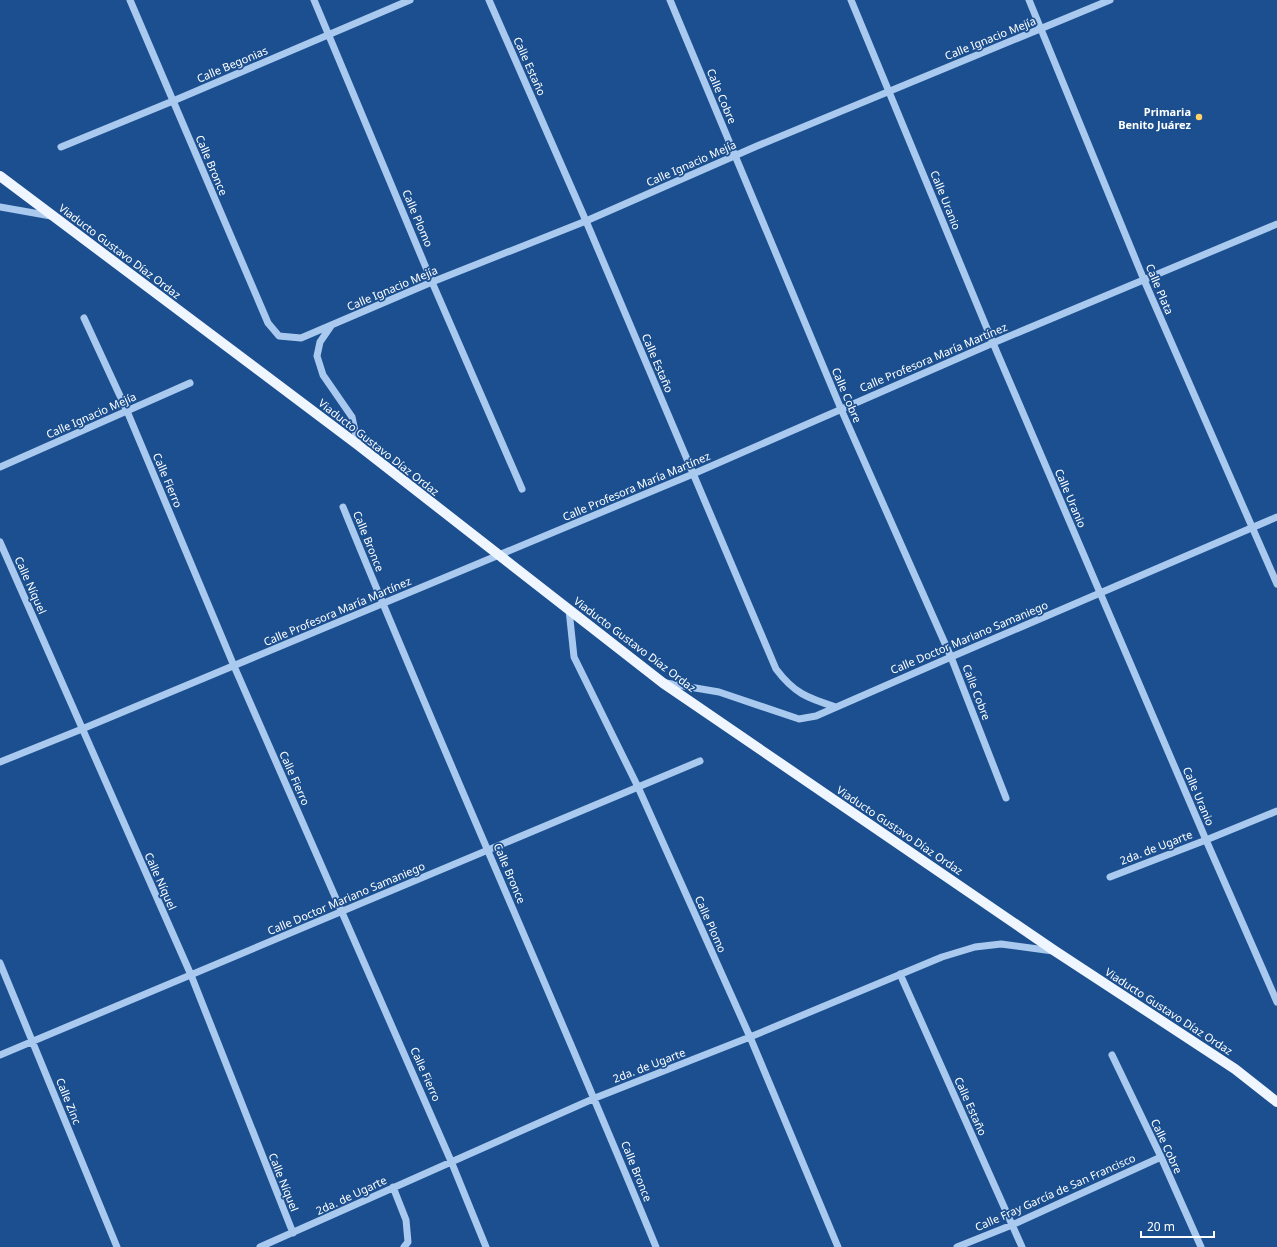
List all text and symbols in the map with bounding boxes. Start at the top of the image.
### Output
street label: Calle Ignacio Mejía [942,13,1038,63]
street label: Calle Estaño [510,34,550,98]
street label: Calle Begonias [194,42,270,86]
street label: Calle Cobre [704,66,740,126]
place label: Primaria Benito Juárez [1118,104,1192,132]
marker: Primaria Benito Juárez [1194,112,1204,122]
street label: Calle Bronce [193,132,231,198]
street label: Calle Ignacio Mejía [644,136,738,190]
street label: Calle Uranio [927,168,965,232]
street label: Calle Plomo [399,187,437,249]
street label: Viaducto Gustavo Díaz Ordaz [56,200,184,302]
street label: Calle Plata [1143,261,1177,317]
street label: Calle Ignacio Mejía [344,262,440,314]
street label: Calle Profesora María Martínez [857,319,1009,395]
street label: Calle Estaño [639,331,677,395]
street label: Calle Cobre [829,365,865,425]
street label: Calle Ignacio Mejía [44,388,138,442]
street label: Viaducto Gustavo Díaz Ordaz [316,395,442,499]
street label: Calle Profesora María Martínez [560,448,712,524]
street label: Calle Fierro [150,450,186,510]
street label: Calle Uranio [1052,466,1090,530]
street label: Calle Bronce [350,508,388,574]
street label: Calle Níquel [12,554,50,616]
street label: Calle Profesora María Martínez [261,573,413,649]
street label: Viaducto Gustavo Díaz Ordaz [571,593,699,695]
street label: Calle Doctor Mariano Samaniego [888,597,1050,677]
street label: Calle Cobre [959,662,995,722]
street label: Calle Fierro [276,748,314,808]
street label: Calle Uranio [1180,764,1218,828]
street label: Viaducto Gustavo Díaz Ordaz [834,782,966,878]
street label: 2da. de Ugarte [1118,826,1194,868]
street label: Calle Bronce [491,840,529,906]
street label: Calle Níquel [142,850,180,912]
street label: Calle Doctor Mariano Samaniego [265,858,427,938]
street label: Calle Plomo [692,893,730,955]
street label: Viaducto Gustavo Díaz Ordaz [1102,964,1236,1058]
street label: Calle Fierro [407,1044,445,1104]
street label: 2da. de Ugarte [611,1044,687,1086]
street label: Calle Estaño [951,1074,991,1138]
street label: Calle Zinc [53,1075,85,1127]
street label: Calle Cobre [1148,1116,1186,1176]
street label: Calle Bronce [618,1138,656,1204]
street label: Calle Fray García de San Francisco [972,1150,1138,1234]
street label: Calle Níquel [265,1151,303,1213]
street label: 2da. de Ugarte [313,1172,389,1218]
scale bar [1141,1213,1214,1239]
text: 20 m [1147,1218,1175,1235]

